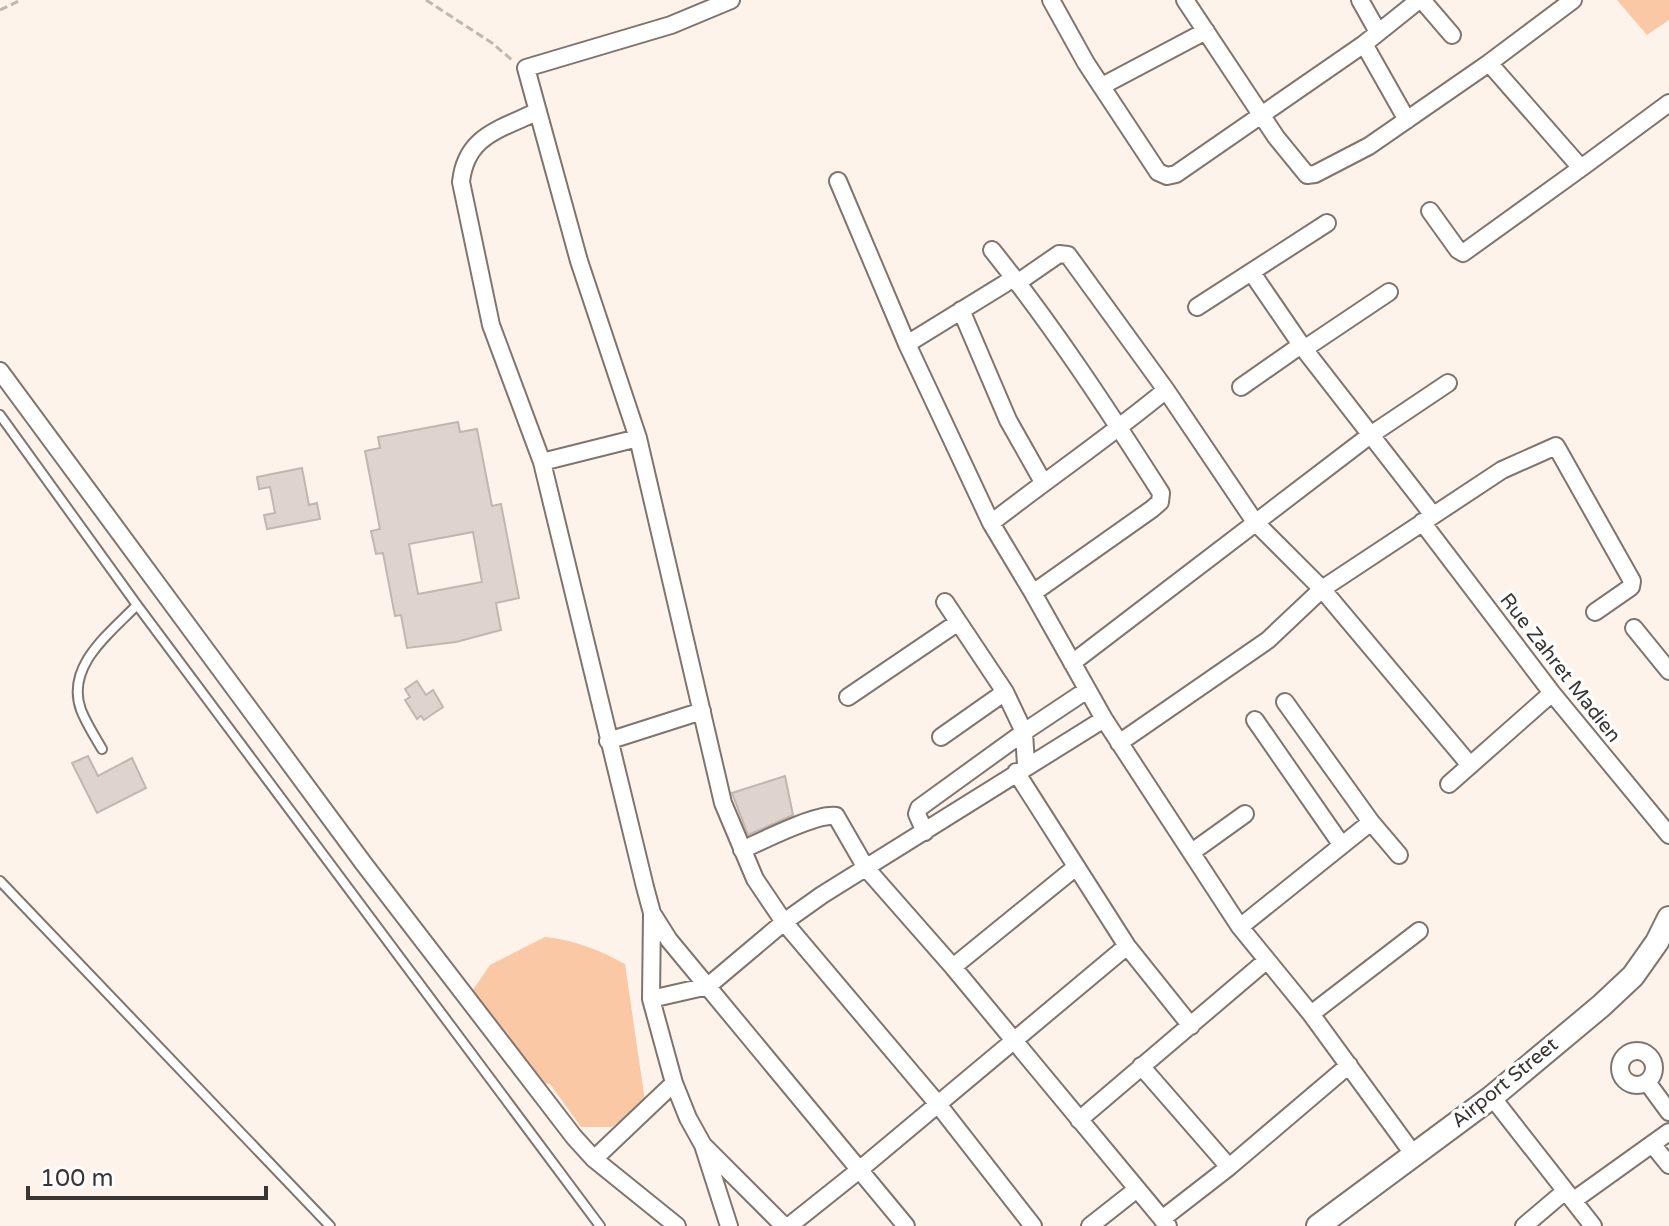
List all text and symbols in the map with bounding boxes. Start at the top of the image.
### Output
street label: Rue Zahret Madien [1494,589,1626,747]
street label: Airport Street [1447,1033,1563,1133]
scale bar [28,1150,266,1200]
text: 100 m [40,1164,114,1193]

